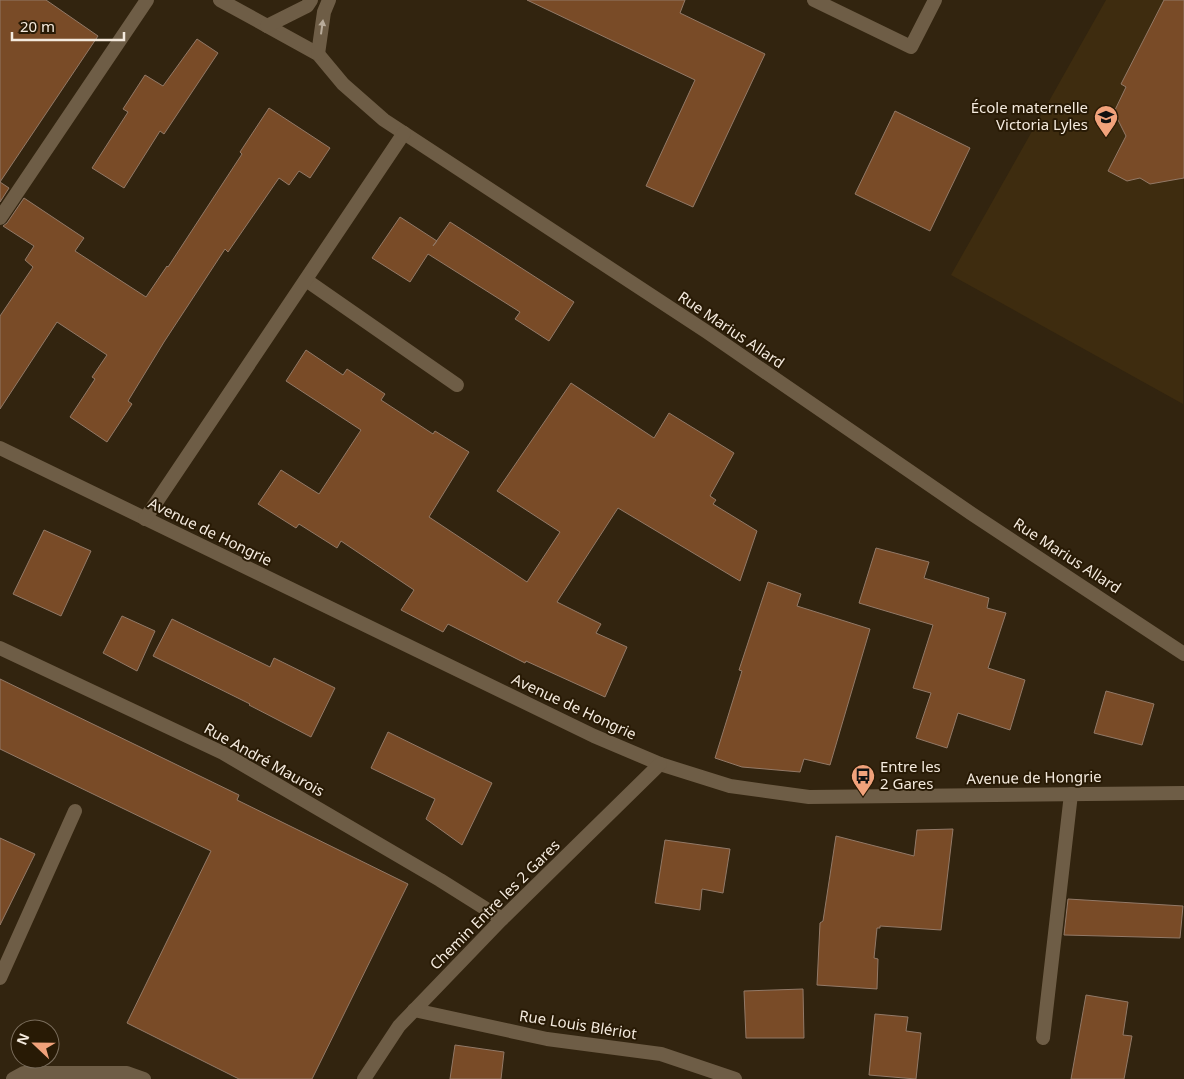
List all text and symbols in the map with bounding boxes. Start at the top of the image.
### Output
scale bar [12,10,125,42]
text: 20 m [20,16,55,36]
one-way arrow [318,18,326,34]
place label: École maternelle Victoria Lyles [971,97,1088,134]
school or university icon: École maternelle Victoria Lyles [1093,104,1119,138]
street label: Rue Marius Allard [674,286,789,372]
street label: Avenue de Hongrie [145,492,276,570]
street label: Rue Marius Allard [1010,513,1125,597]
street label: Avenue de Hongrie [509,668,640,744]
street label: Rue André Maurois [201,718,328,801]
place label: Entre les 2 Gares [880,756,941,793]
bus stop icon: Entre les 2 Gares [850,763,876,797]
street label: Avenue de Hongrie [966,766,1102,788]
street label: Chemin Entre les 2 Gares [425,835,564,974]
street label: Rue Louis Blériot [518,1005,639,1043]
north arrow [10,1019,60,1069]
text: N [12,1030,33,1048]

